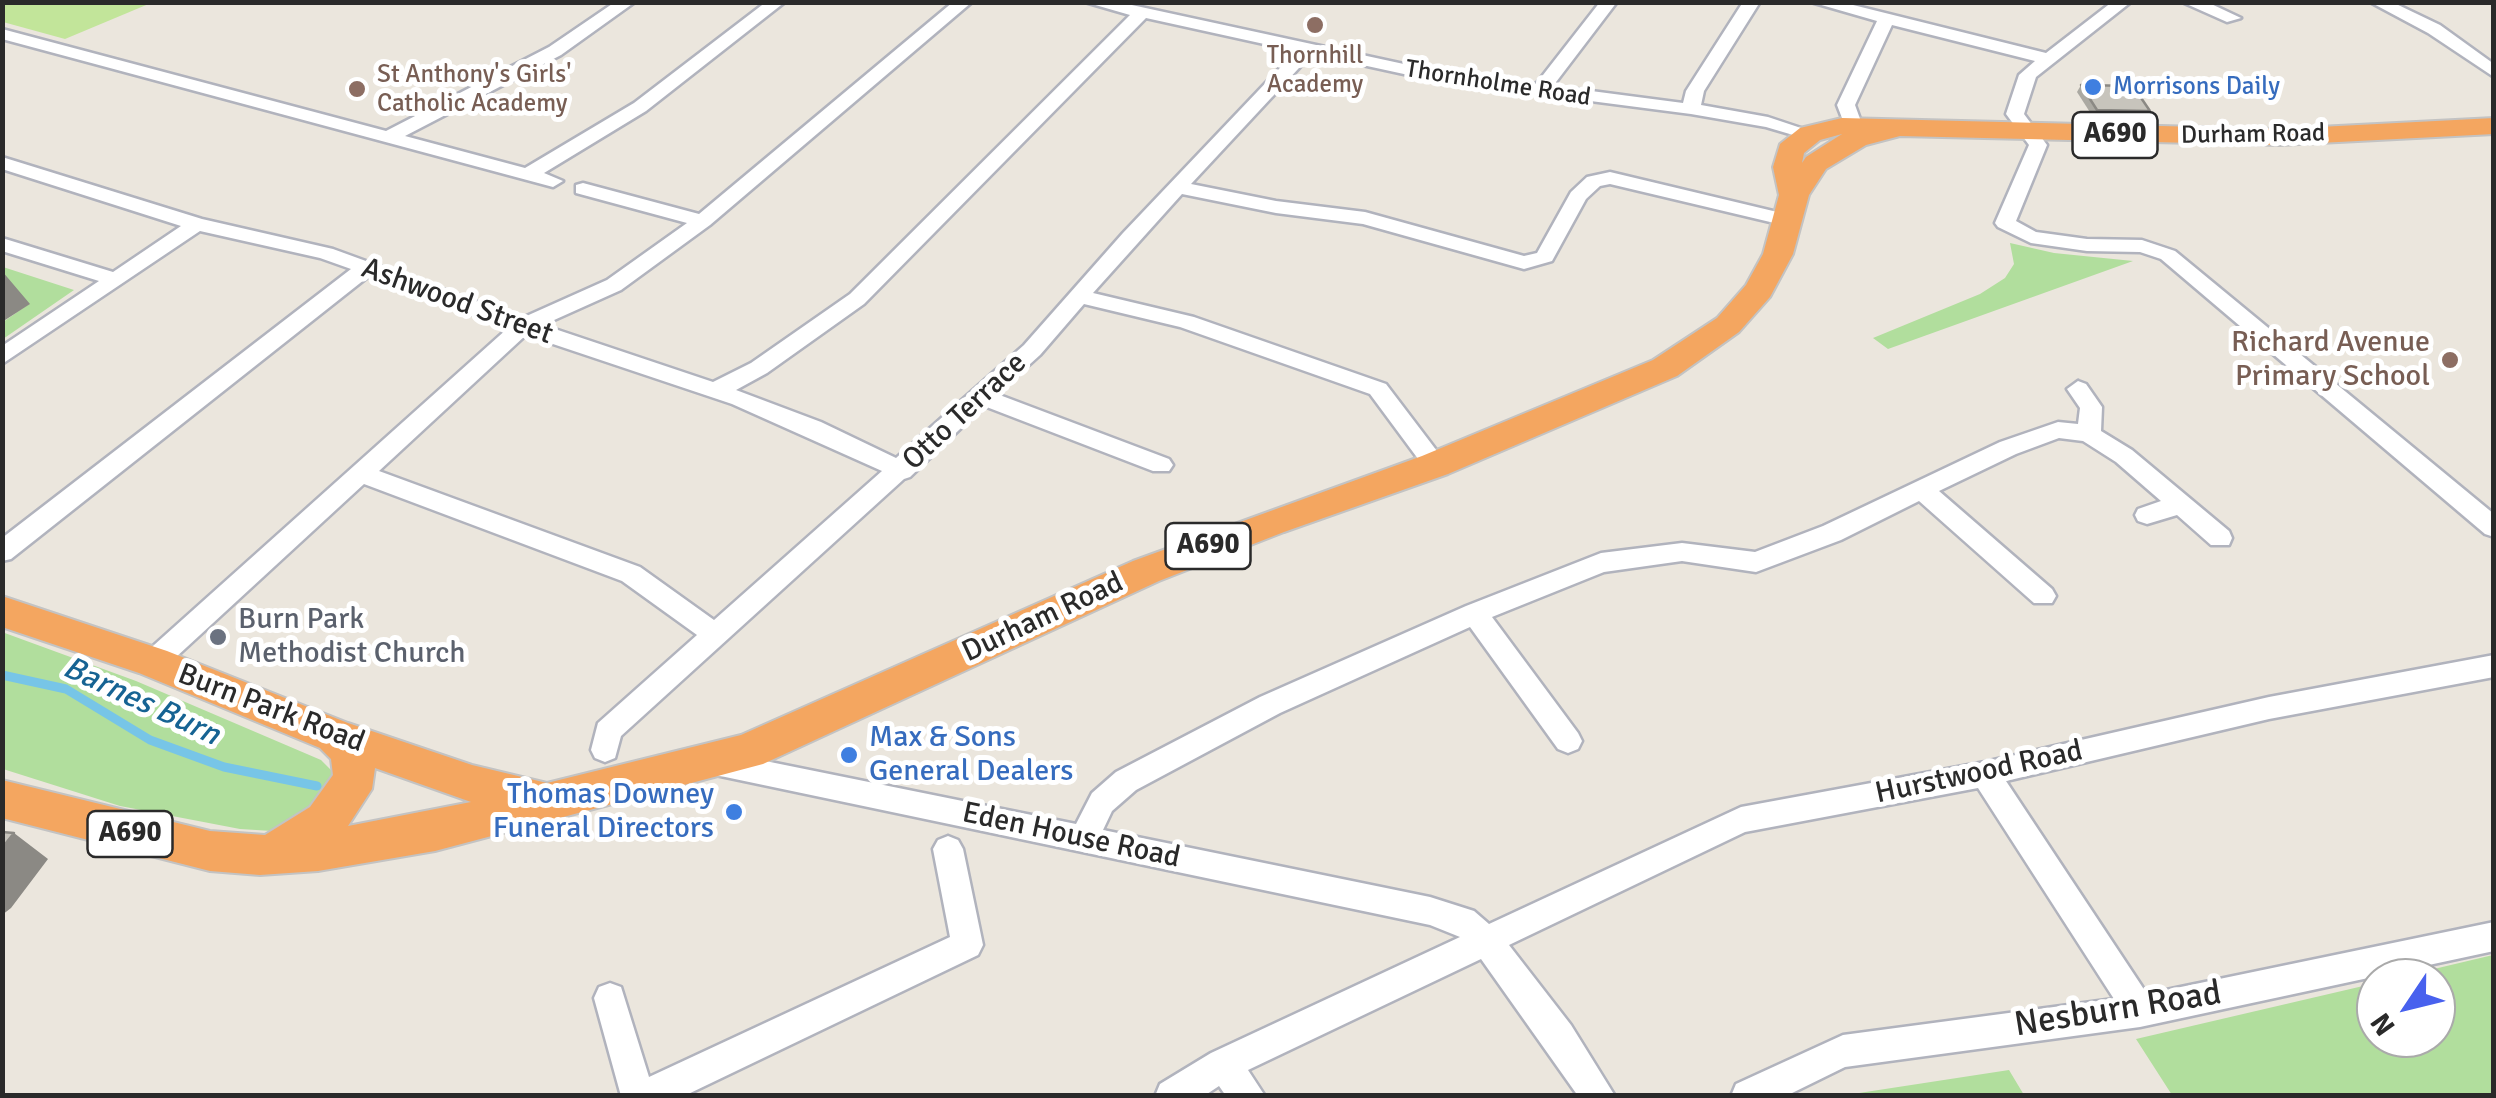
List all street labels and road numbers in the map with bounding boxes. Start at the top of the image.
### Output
street label: Thornholme Road [1403,55,1593,113]
road number: A690 [2072,112,2158,158]
street label: Durham Road [2181,119,2325,151]
street label: Ashwood Street [357,251,557,353]
street label: Otto Terrace [896,346,1034,478]
road number: A690 [1166,523,1250,569]
street label: Durham Road [957,565,1129,671]
street label: Burn Park Road [173,657,369,761]
street label: Hurstwood Road [1872,733,2086,813]
street label: Eden House Road [959,795,1183,877]
road number: A690 [88,811,172,857]
street label: Nesburn Road [2012,973,2224,1047]

